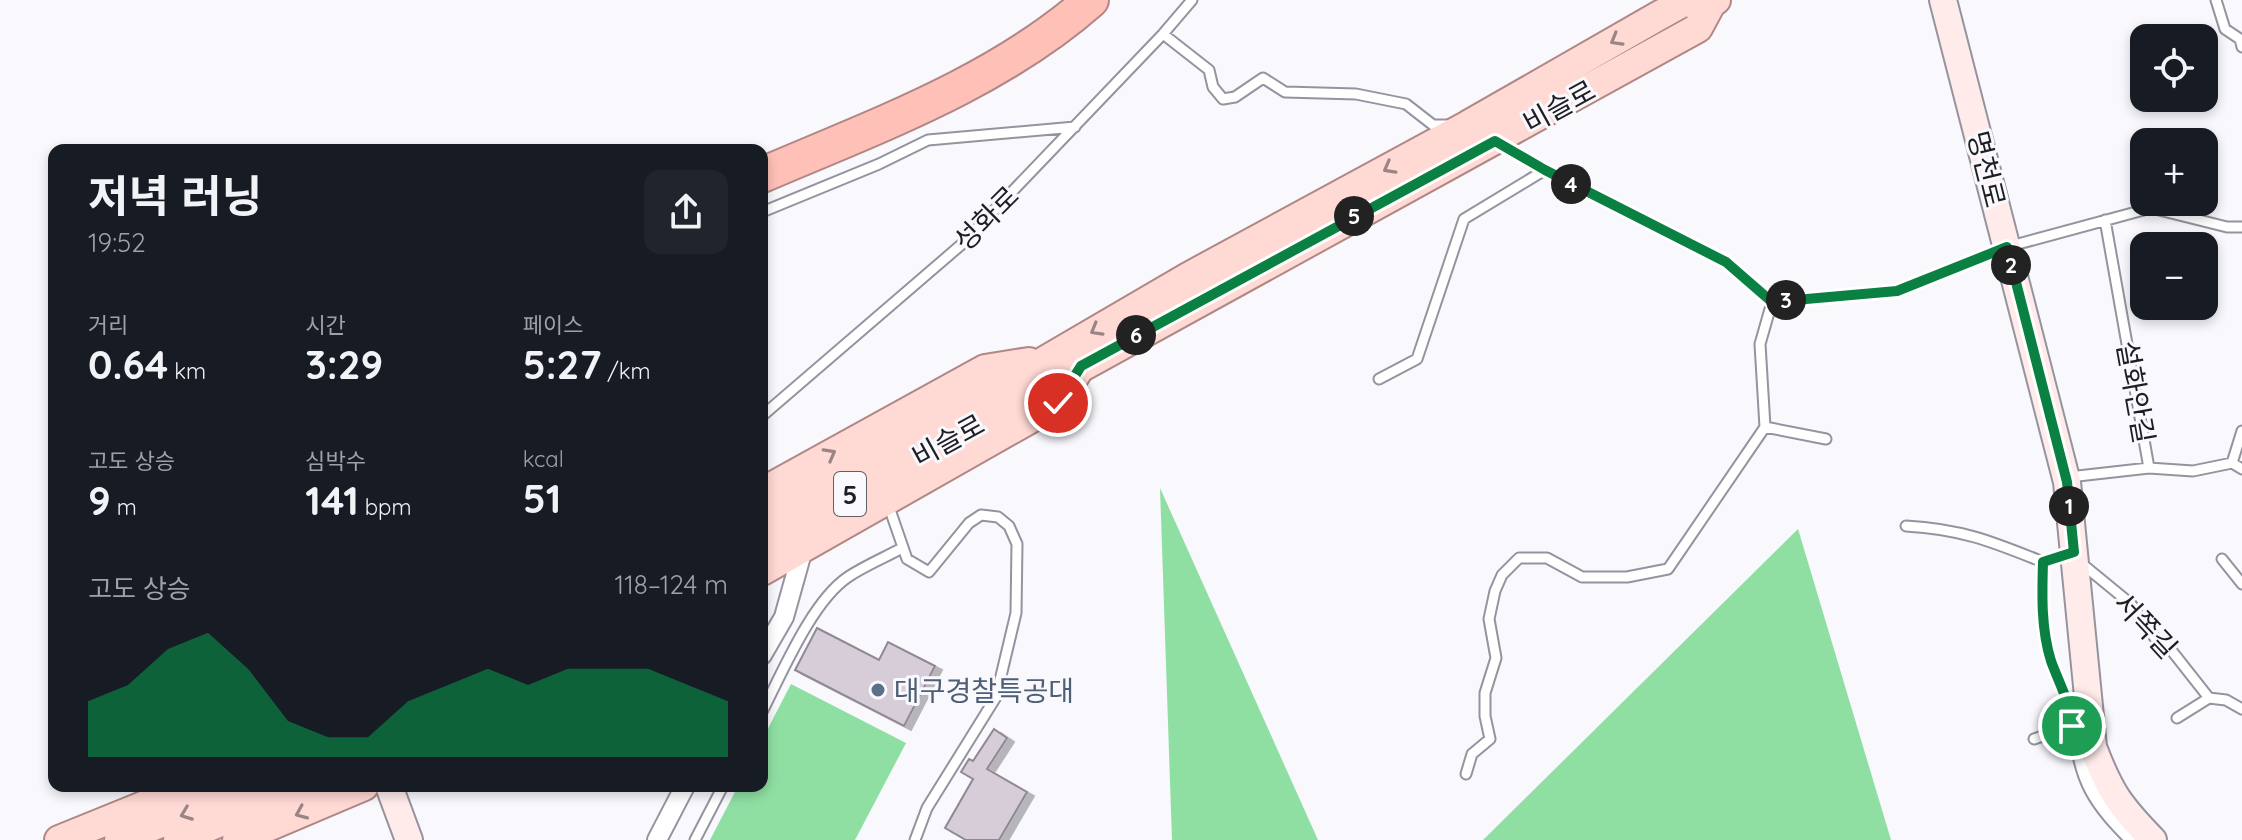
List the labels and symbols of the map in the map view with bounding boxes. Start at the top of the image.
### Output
one-way arrow [1610,30,1625,46]
street label: 비슬로 [1517,72,1601,140]
street label: 명천로 [1961,127,2013,211]
one-way arrow [1384,158,1398,174]
pin: 4 [1551,164,1591,204]
street label: 성화로 [946,178,1026,258]
pin: 5 [1334,196,1374,236]
pin: 2 [1991,245,2031,285]
pin: 3 [1766,280,1806,320]
pin: 6 [1116,315,1156,355]
one-way arrow [1090,320,1105,336]
street label: 설화안길 [2110,338,2162,446]
pin [1024,369,1092,437]
street label: 비슬로 [906,406,990,474]
one-way arrow [822,449,836,464]
road number: 5 [834,472,866,516]
pin: 1 [2049,486,2089,526]
street label: 서쪽길 [2107,585,2185,665]
place label: 대구경찰특공대 [894,673,1074,708]
marker: 대구경찰특공대 [869,681,887,699]
pin [2038,692,2106,760]
one-way arrow [294,803,308,820]
one-way arrow [180,804,194,821]

